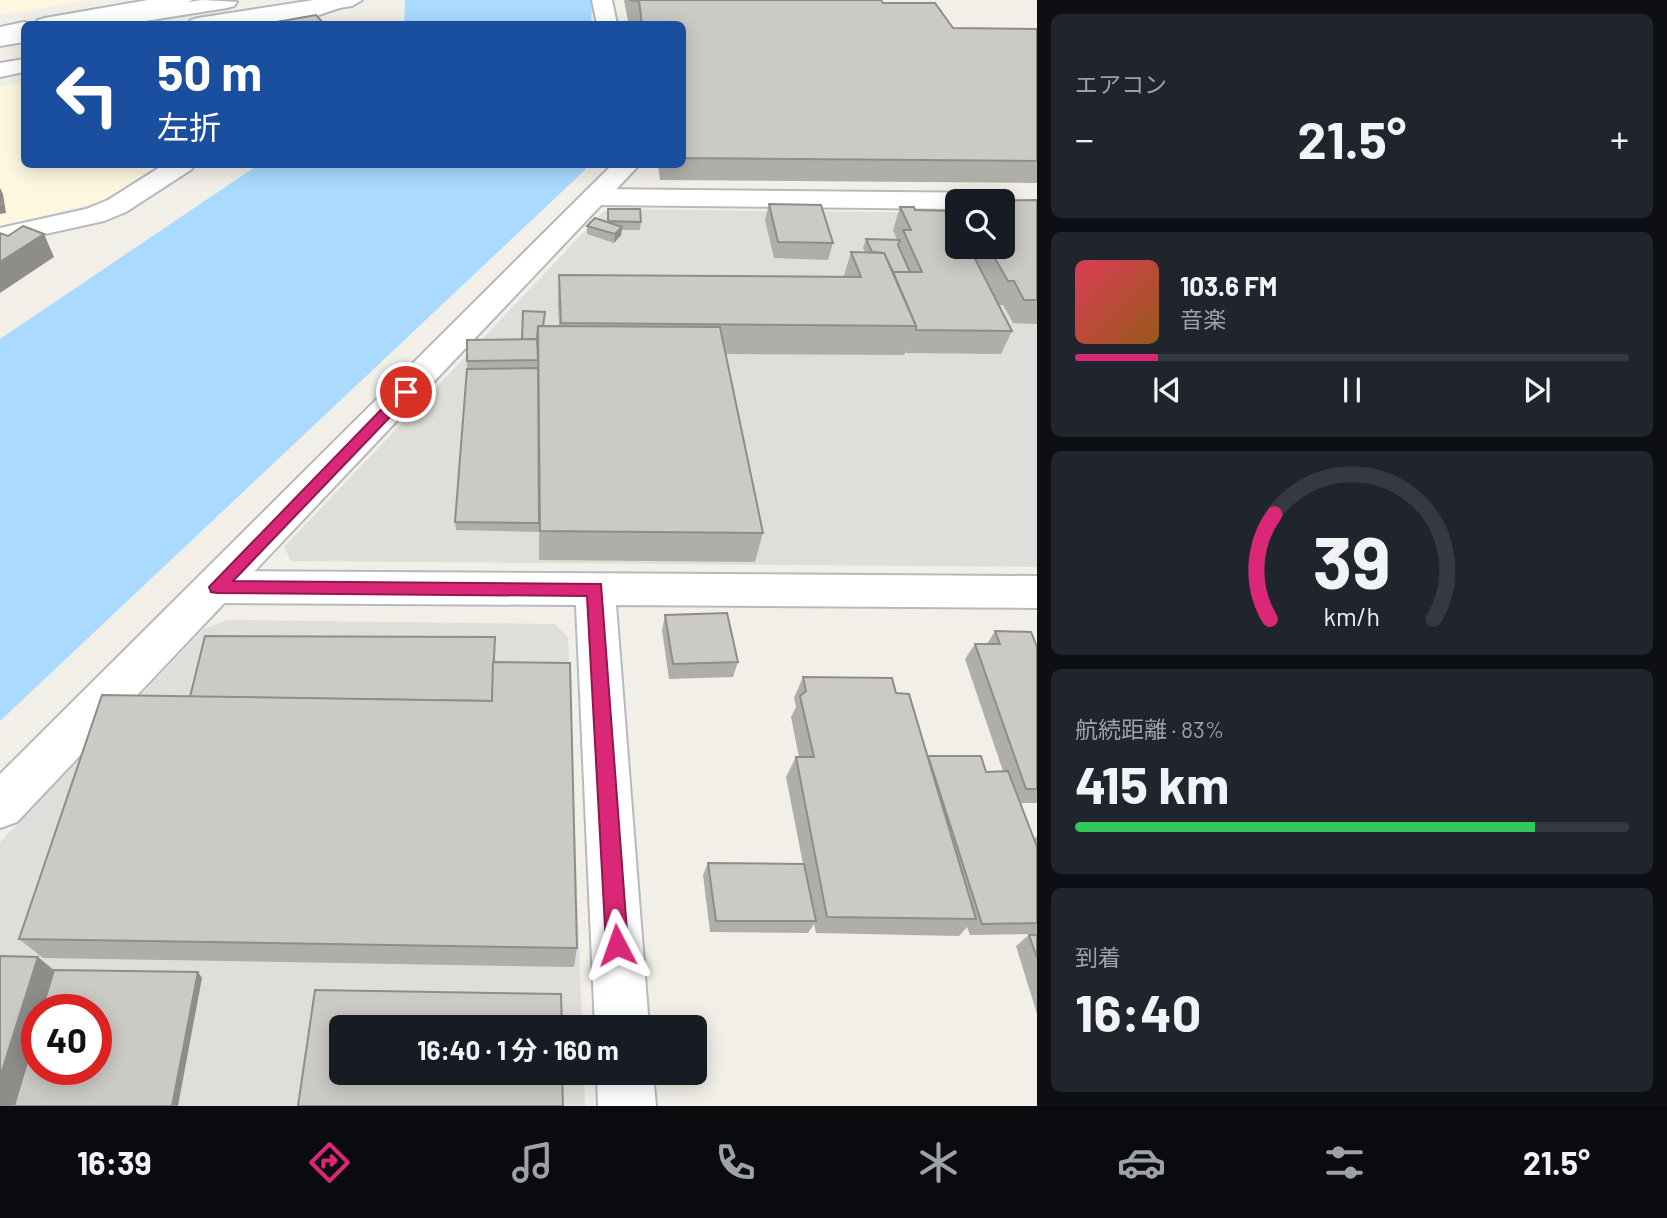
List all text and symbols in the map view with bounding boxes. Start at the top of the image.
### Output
text: 50 m [157,42,262,101]
icon: left [42,49,133,140]
text: エアコン [1075,70,1167,98]
text: 左折 [157,107,221,145]
text: 21.5° [1298,107,1406,169]
text: − [1075,115,1094,161]
text: + [1610,115,1629,161]
map controls [945,189,1015,259]
button: search [945,189,1015,259]
text: 103.6 FM [1180,270,1277,301]
text: 音楽 [1180,305,1226,333]
pin [376,362,436,422]
icon: previous [1148,371,1186,409]
icon: pause [1333,371,1371,409]
icon: next [1518,371,1556,409]
icon: arrive [387,373,425,411]
text: 39 [1313,516,1391,604]
text: km/h [1324,601,1380,631]
text: 航続距離 · 83% [1075,715,1224,743]
text: 415 km [1075,752,1229,814]
position arrow [580,908,654,982]
text: 到着 [1075,943,1121,971]
text: 16:40 [1075,980,1201,1042]
speed limit sign: 40 [21,994,112,1085]
text: 16:40 · 1 分 · 160 m [417,1034,619,1065]
icon: directions [305,1138,354,1187]
icon: music [508,1138,557,1187]
icon: phone [711,1138,760,1187]
icon: climate [914,1138,963,1187]
icon: car [1117,1138,1166,1187]
icon: filters [1320,1138,1369,1187]
text: 16:39 [77,1143,151,1181]
text: 21.5° [1523,1143,1590,1181]

